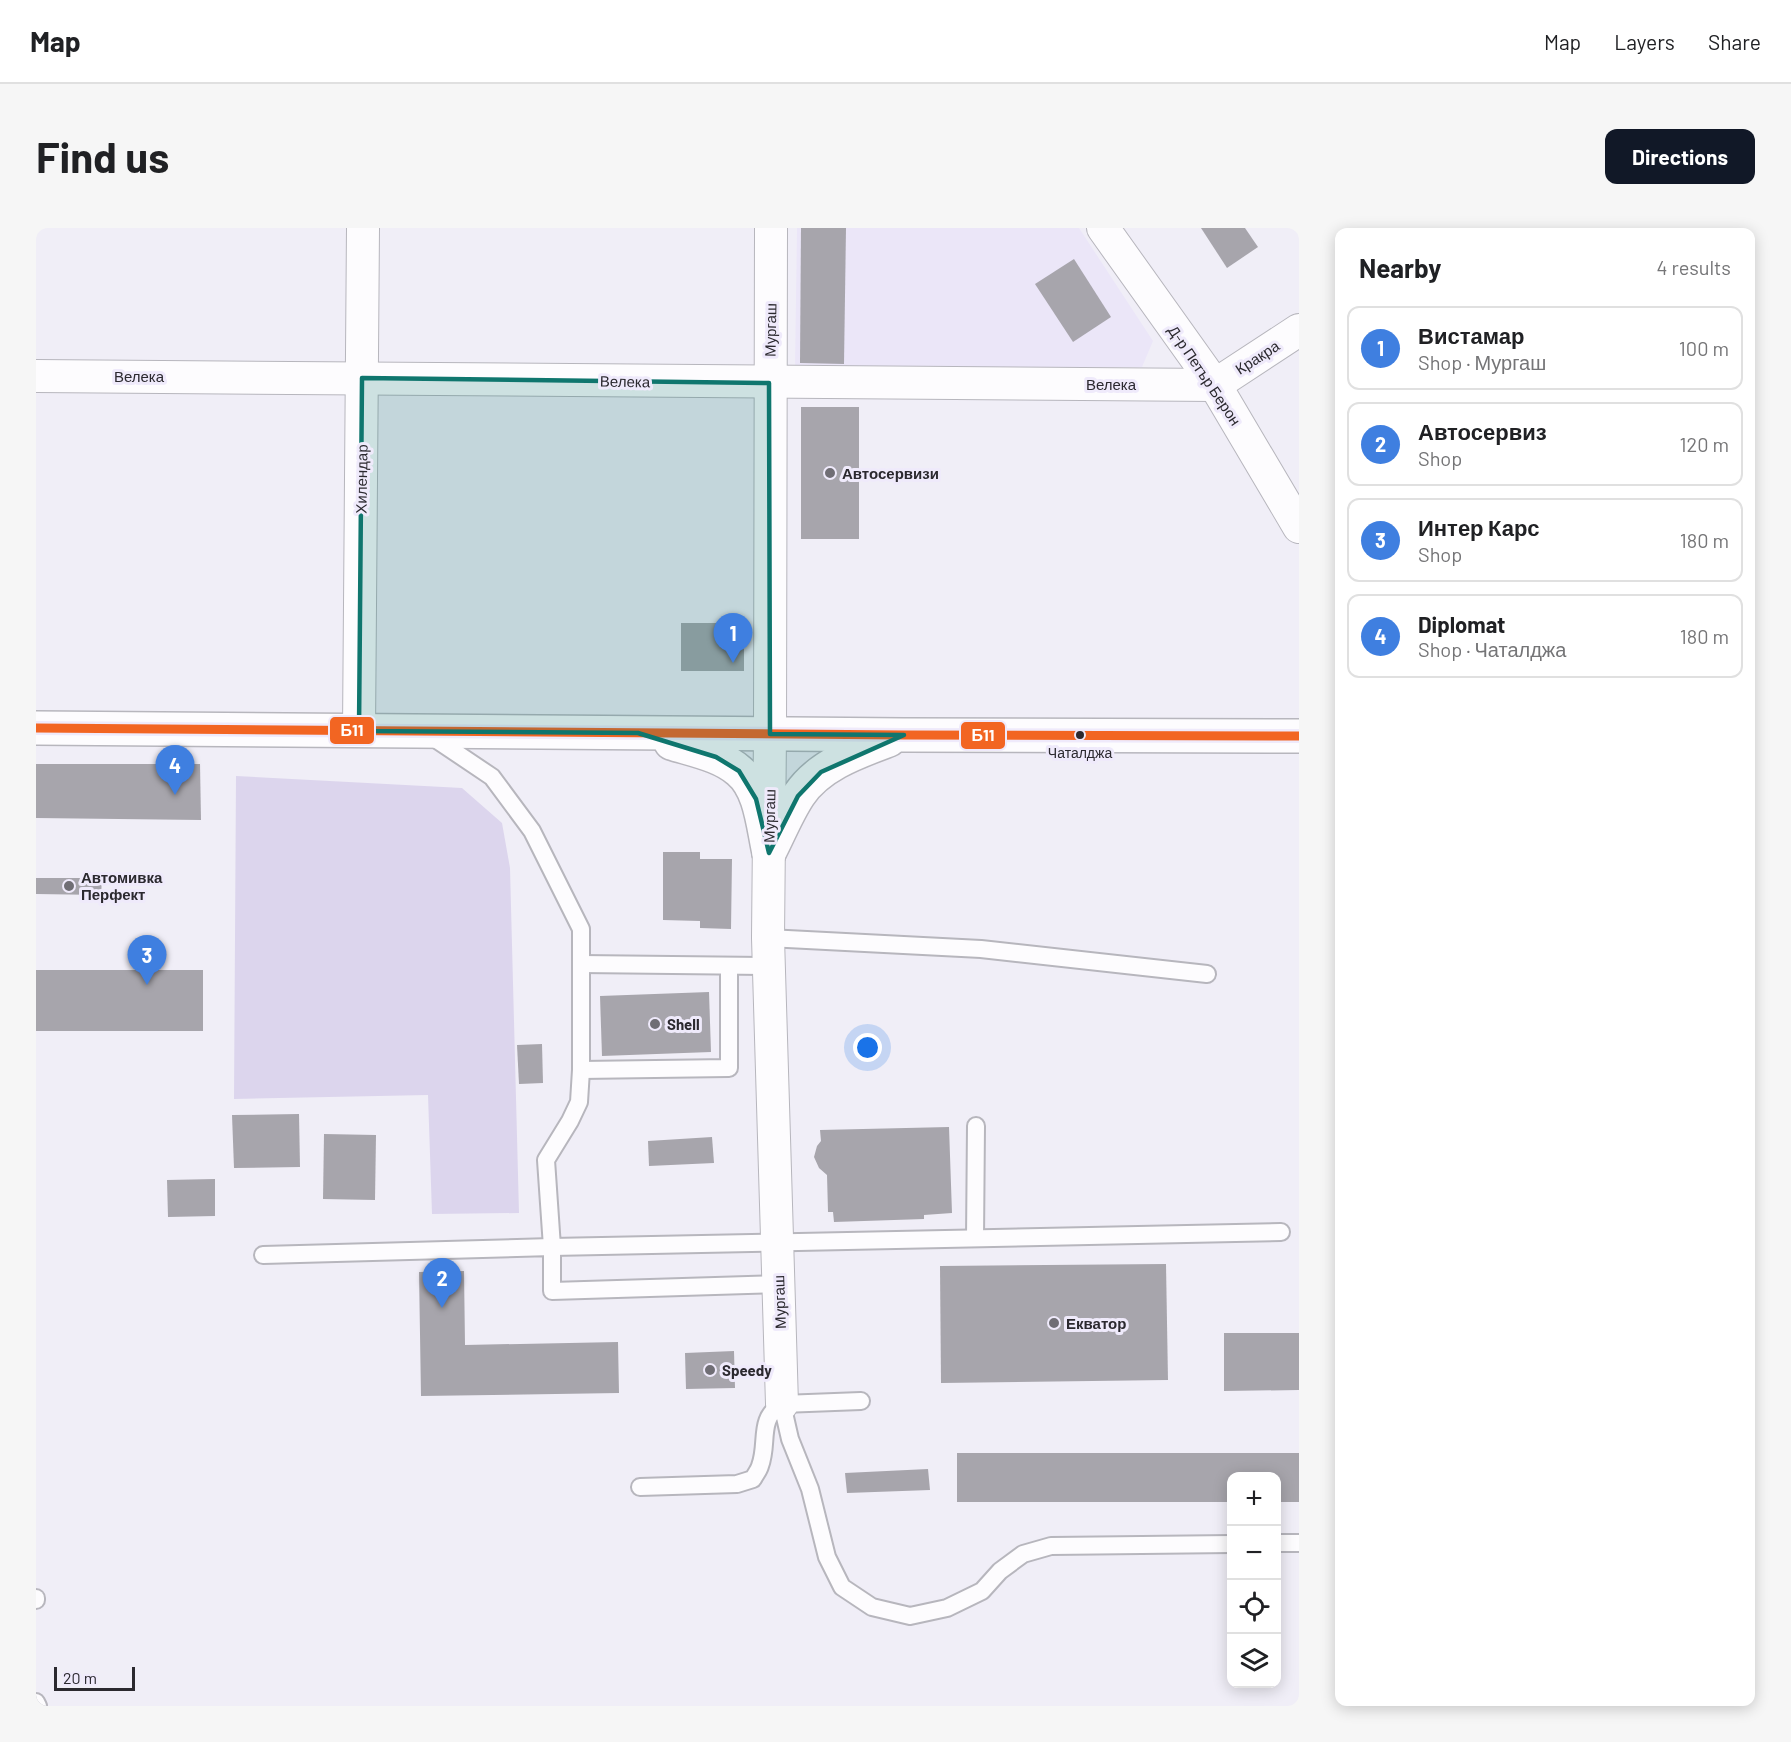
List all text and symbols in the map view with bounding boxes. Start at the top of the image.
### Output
text: Map [30,24,81,58]
text: Map [1544,29,1581,54]
text: Layers [1614,29,1675,54]
text: Share [1708,29,1761,54]
button: Directions [1605,129,1755,184]
text: Find us [36,131,169,181]
text: Nearby [1359,252,1441,283]
text: 4 results [1656,255,1731,279]
street label: Мургаш [761,303,779,357]
street label: Д-р Петър Берон [1165,322,1245,428]
text: Вистамар [1418,322,1524,348]
street label: Кракра [1232,336,1283,378]
text: 1 [1377,336,1384,360]
text: 100 m [1679,336,1729,360]
text: Shop · Мургаш [1418,350,1546,374]
street label: Велека [114,367,165,385]
street label: Велека [600,372,651,390]
street label: Велека [1086,375,1137,393]
text: Автосервиз [1418,418,1547,444]
text: 2 [1375,432,1386,456]
text: 120 m [1679,432,1729,456]
street label: Хилендар [351,444,371,514]
text: Shop [1418,446,1462,470]
place label: Автосервизи [842,464,939,482]
marker: Автосервизи [823,466,837,480]
text: Интер Карс [1418,514,1540,540]
text: 3 [1375,528,1386,552]
text: 180 m [1680,528,1729,552]
text: Shop [1418,542,1462,566]
text: Diplomat [1418,611,1505,637]
pin: 1 [714,614,752,663]
text: 4 [1374,624,1387,648]
text: 180 m [1680,624,1729,648]
text: Shop · Чаталджа [1418,637,1566,661]
line badge: Б11 [329,716,375,745]
text: Б11 [341,720,363,739]
line badge: Б11 [960,721,1006,750]
text: Б11 [972,725,994,744]
marker: Чаталджа [1074,729,1086,741]
place label: Чаталджа [1048,744,1112,761]
pin: 4 [156,746,194,795]
street label: Мургаш [760,789,778,843]
place label: Автомивка Перфект [81,868,163,903]
marker: Автомивка Перфект [62,879,76,893]
pin: 3 [128,936,166,985]
place label: Shell [667,1015,700,1033]
marker: Shell [648,1017,662,1031]
your location [853,1033,882,1062]
pin: 2 [422,1258,462,1308]
street label: Мургаш [769,1275,789,1329]
place label: Екватор [1066,1314,1126,1332]
marker: Екватор [1047,1316,1061,1330]
place label: Speedy [722,1361,772,1379]
marker: Speedy [703,1363,717,1377]
map controls [1227,1472,1281,1688]
button: + [1227,1472,1281,1526]
button: − [1227,1526,1281,1580]
button: locate [1227,1580,1281,1634]
button: layers [1227,1634,1281,1688]
scale bar [54,1664,135,1692]
text: 20 m [63,1668,97,1687]

